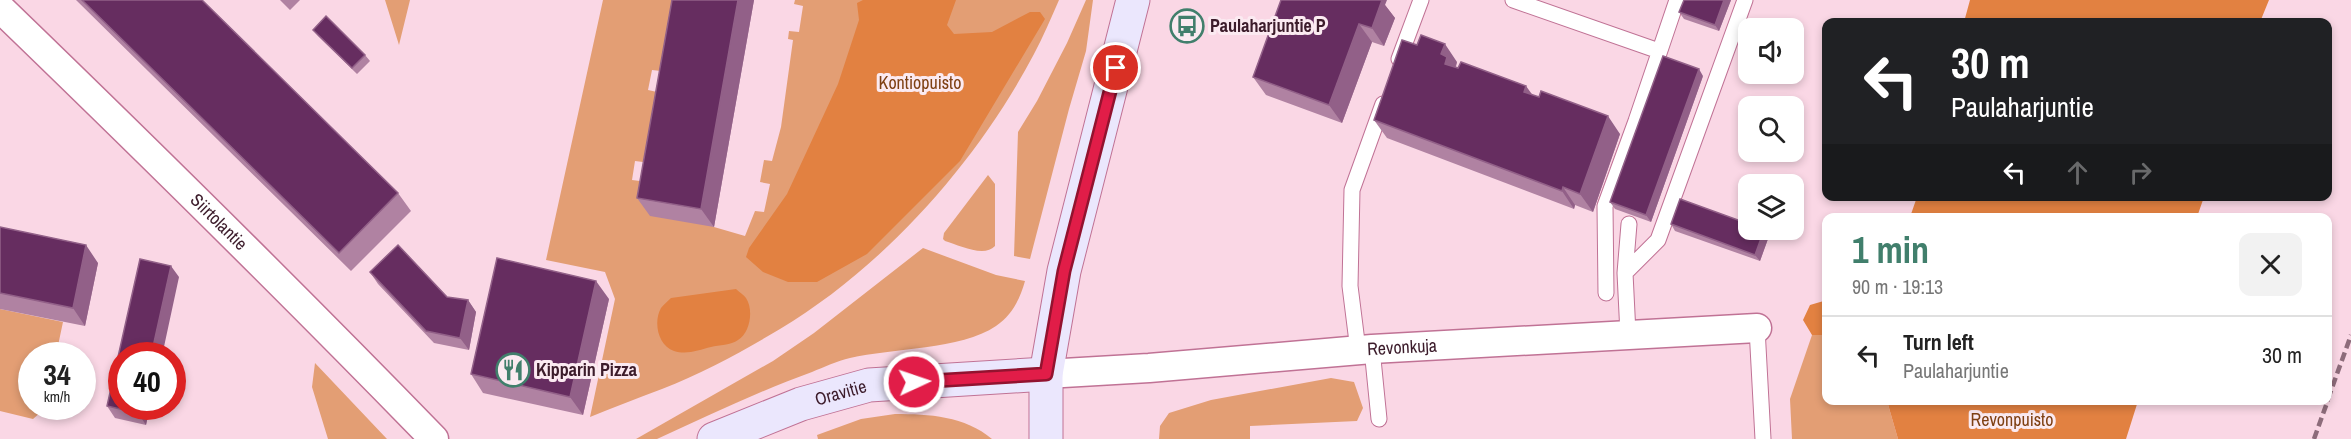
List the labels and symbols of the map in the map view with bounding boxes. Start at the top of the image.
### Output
bus stop icon: Paulaharjuntie P [1169,8,1205,44]
place label: Paulaharjuntie P [1210,13,1326,38]
pin [1090,42,1141,93]
park label: Kontiopuisto [879,70,961,95]
street label: Siirtolantie [185,188,253,256]
street label: Revonkuja [1366,332,1437,361]
speed limit sign: 40 [108,342,186,420]
position arrow [882,350,946,414]
restaurant icon: Kipparin Pizza [495,352,531,388]
place label: Kipparin Pizza [536,357,638,382]
street label: Oravitie [812,373,869,412]
park label: Revonpuisto [1971,407,2053,432]

